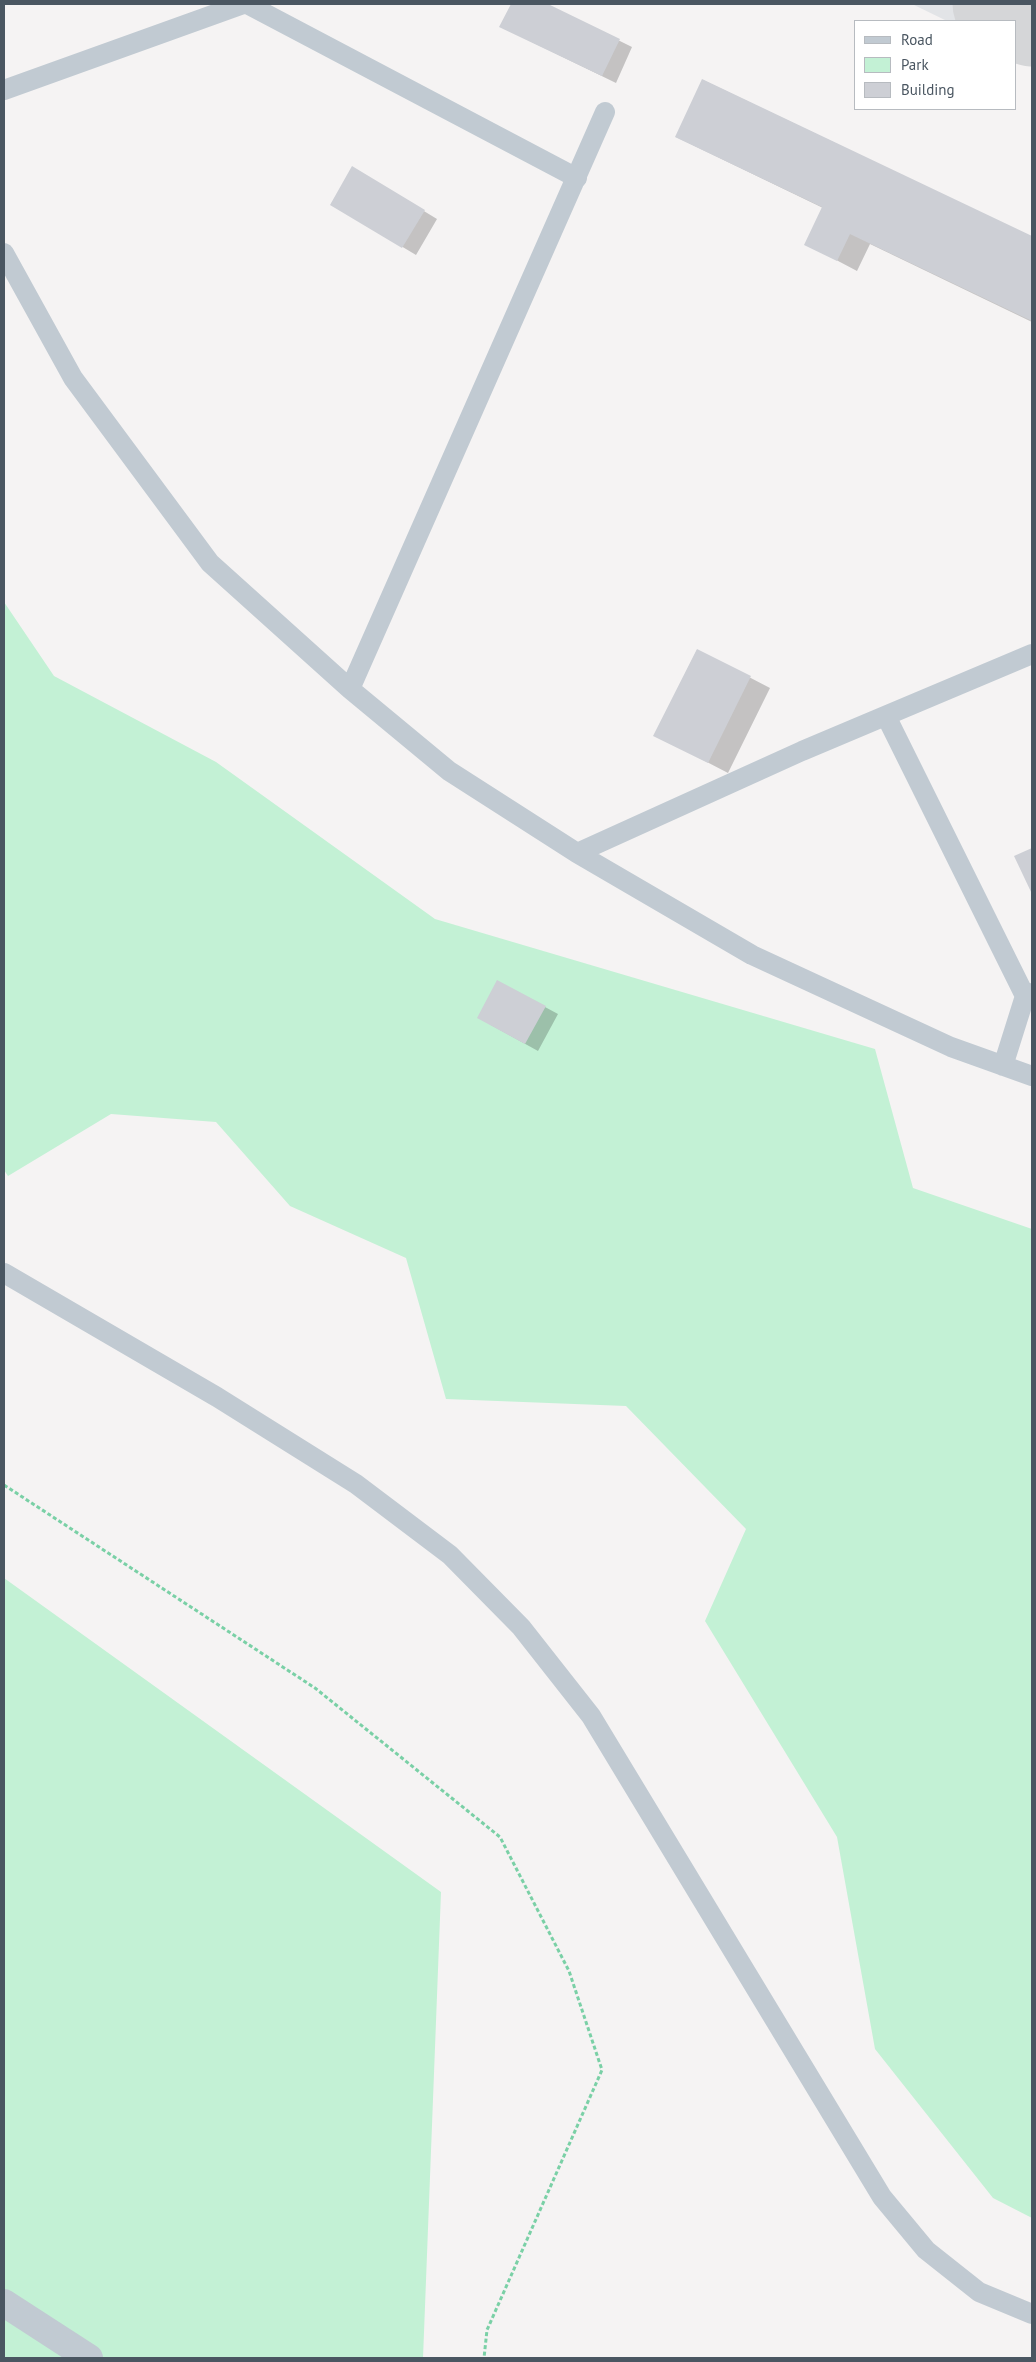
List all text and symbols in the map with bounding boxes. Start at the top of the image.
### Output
legend [854,20,1016,110]
text: Road [901,30,933,49]
text: Park [901,55,929,74]
text: Building [901,80,955,99]

